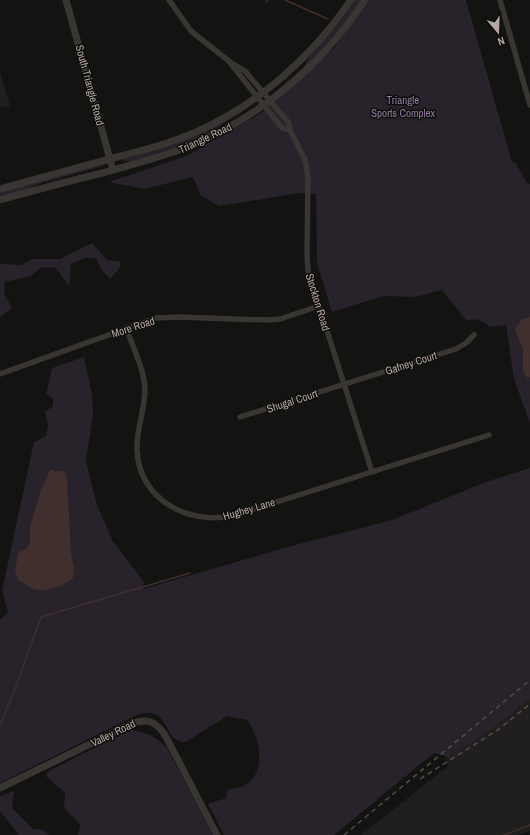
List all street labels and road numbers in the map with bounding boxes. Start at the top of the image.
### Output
street label: South Triangle Road [73,43,107,127]
street label: Triangle Road [176,120,234,156]
street label: Stockton Road [303,272,333,332]
street label: More Road [110,313,156,341]
street label: Gafney Court [383,348,439,378]
street label: Shugal Court [265,386,320,416]
street label: Hughey Lane [221,495,277,523]
street label: Valley Road [88,716,138,750]

